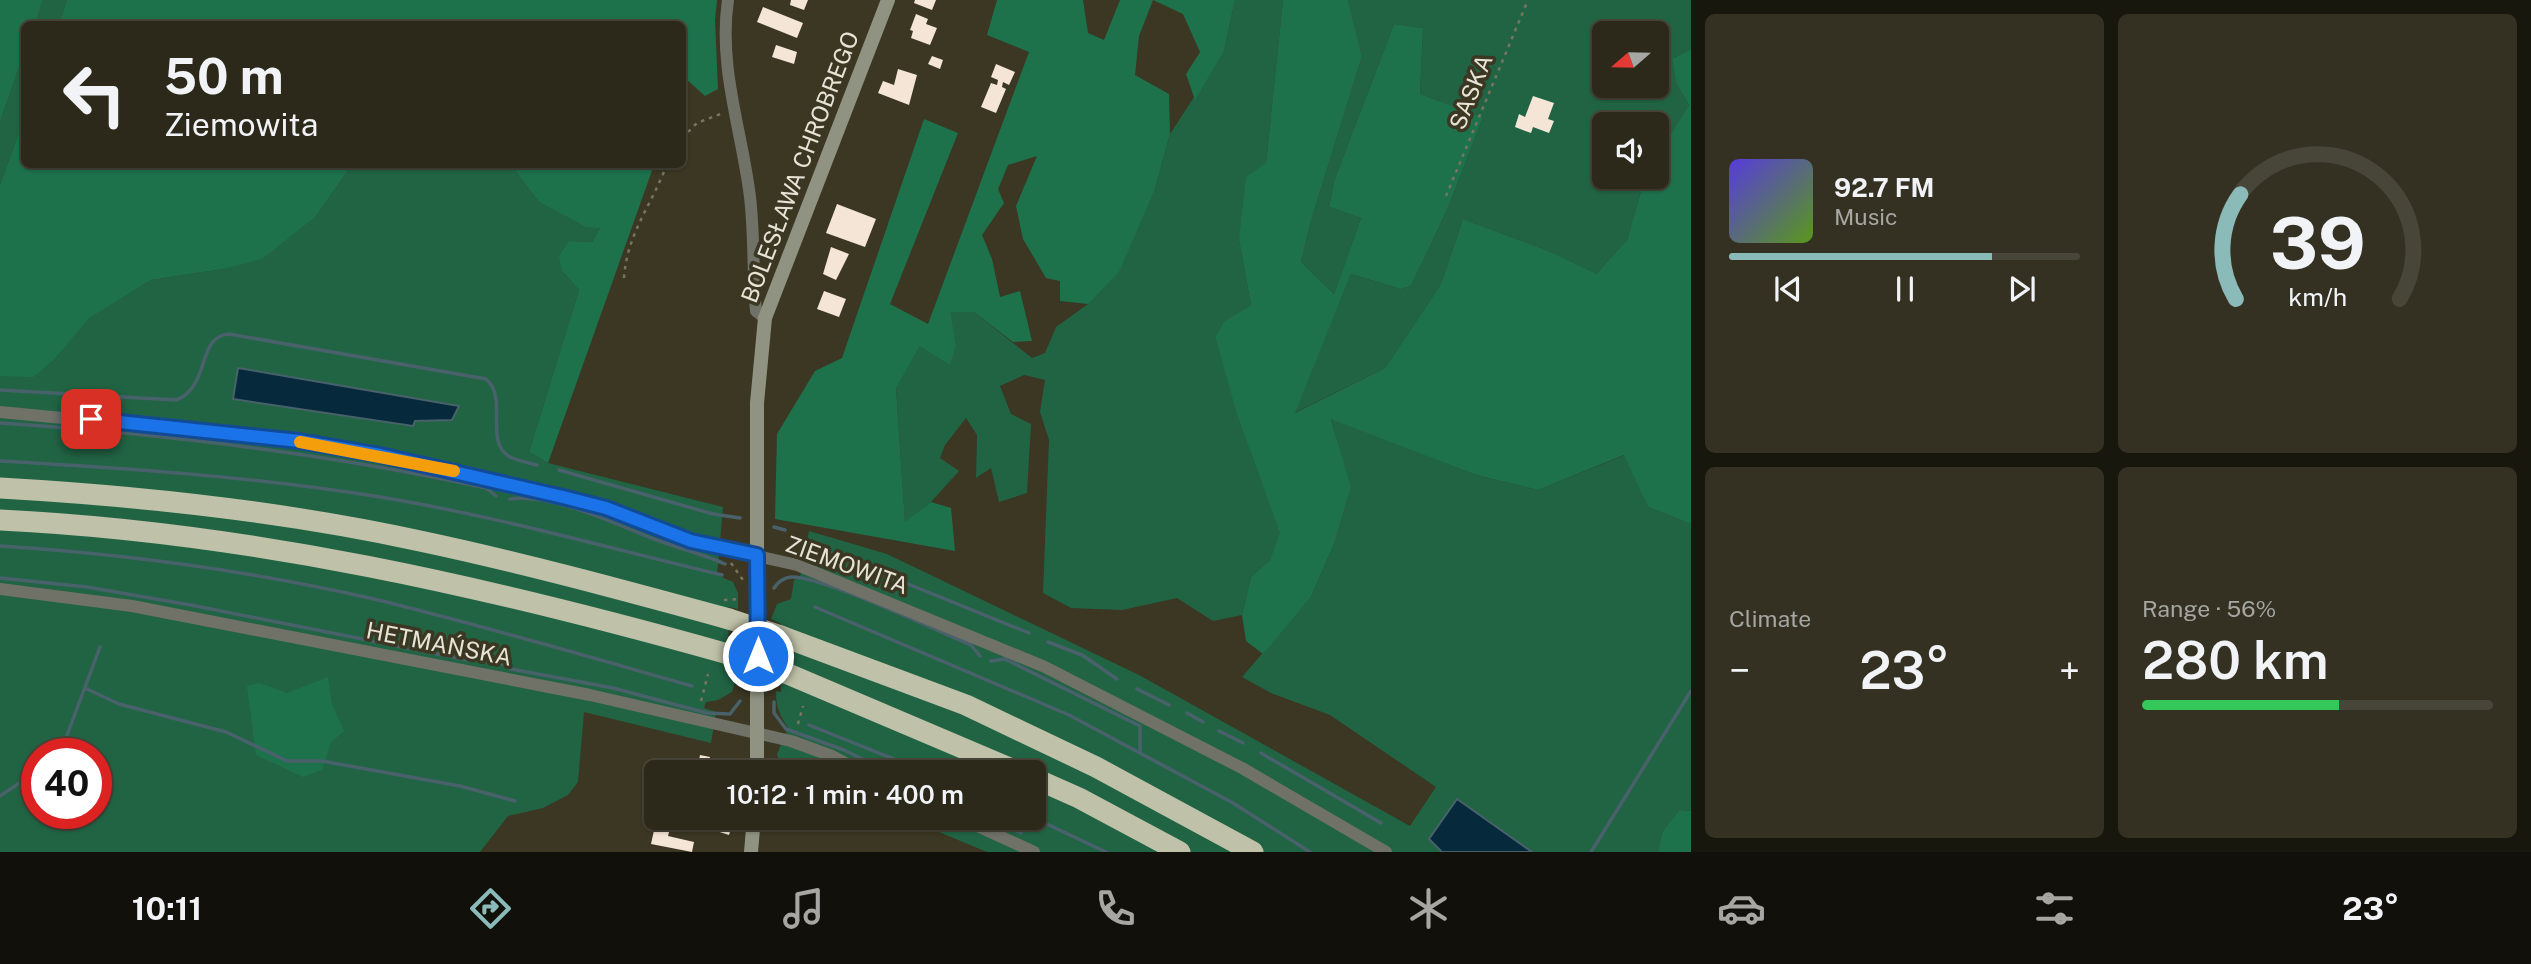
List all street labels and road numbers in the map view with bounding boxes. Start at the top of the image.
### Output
street label: BOLESŁAWA CHROBREGO [735,27,864,306]
street label: SASKA [1443,50,1498,133]
street label: ZIEMOWITA [782,530,912,599]
street label: HETMAŃSKA [364,616,514,671]

